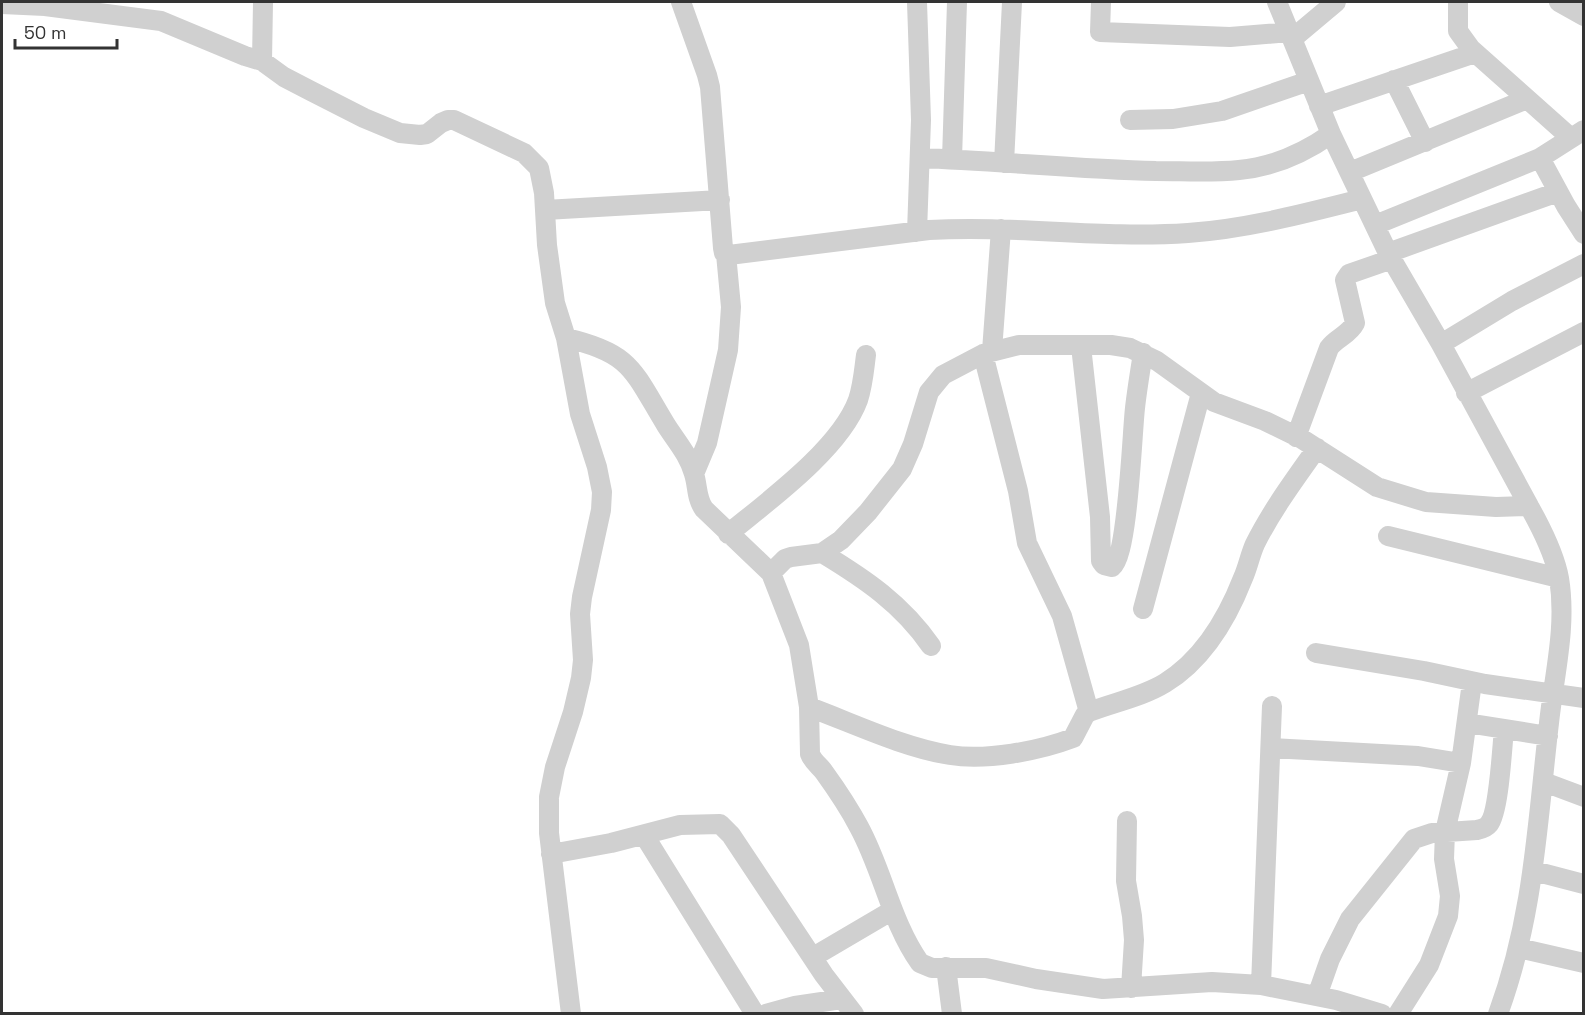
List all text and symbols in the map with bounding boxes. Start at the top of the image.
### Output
scale bar [15,12,117,50]
text: 50 m [24,21,66,44]

